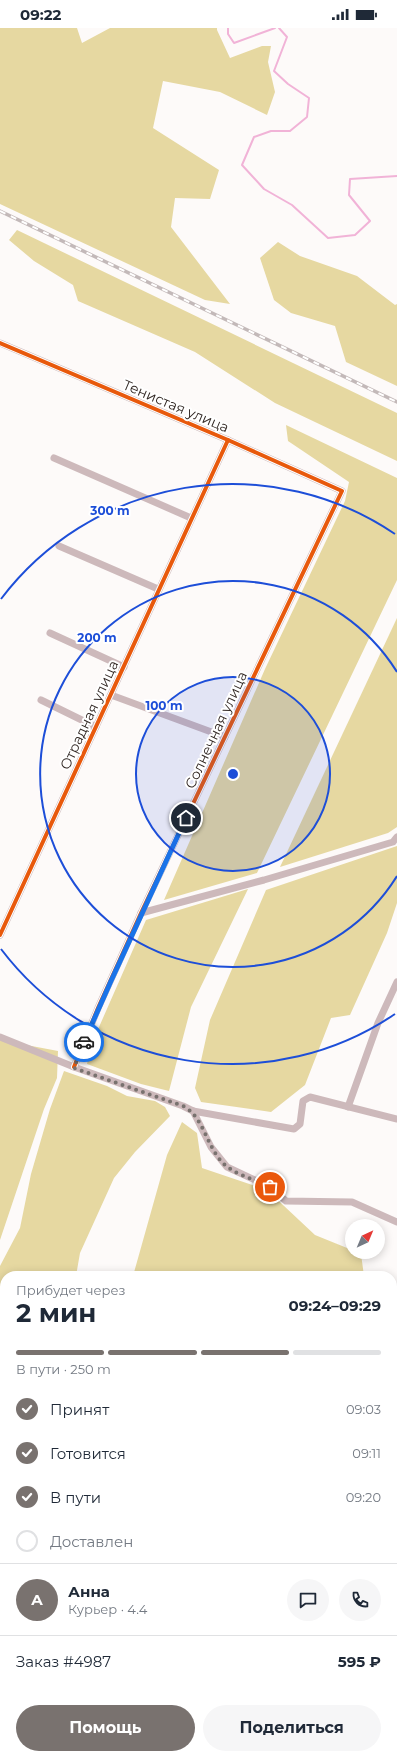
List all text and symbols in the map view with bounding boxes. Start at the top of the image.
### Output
text: 09:22 [20,5,61,24]
street label: Тенистая улица [120,376,232,436]
text: 300 m [89,503,130,518]
text: 200 m [77,630,117,645]
street label: Отрадная улица [56,657,122,773]
street label: Солнечная улица [181,668,251,792]
text: 100 m [146,698,182,713]
centre of rings [226,767,240,781]
pin [169,801,203,835]
icon: home [175,807,197,829]
courier [64,1022,104,1062]
icon: car [73,1031,95,1053]
pin [253,1170,287,1204]
icon: bag [259,1176,281,1198]
north arrow [345,1219,385,1259]
map controls [345,1219,385,1259]
text: Прибудет через [16,1282,125,1298]
text: 09:24–09:29 [289,1296,381,1315]
text: 2 мин [16,1297,96,1329]
text: В пути · 250 m [16,1361,111,1377]
icon: check [16,1398,38,1420]
text: Принят [50,1400,109,1419]
text: 09:03 [346,1401,381,1417]
icon: check [16,1442,38,1464]
text: Готовится [50,1444,126,1463]
text: 09:11 [352,1445,381,1461]
icon: check [16,1486,38,1508]
text: В пути [50,1488,101,1507]
text: 09:20 [346,1489,381,1505]
text: Доставлен [50,1532,133,1551]
button: chat [287,1579,329,1621]
button: phone [339,1579,381,1621]
text: Анна [68,1582,110,1601]
text: А [31,1590,43,1609]
text: Курьер · 4.4 [68,1601,147,1617]
text: Заказ #4987 [16,1652,111,1671]
text: 595 ₽ [338,1652,381,1671]
button: Помощь [16,1705,195,1751]
button: Поделиться [203,1705,381,1751]

